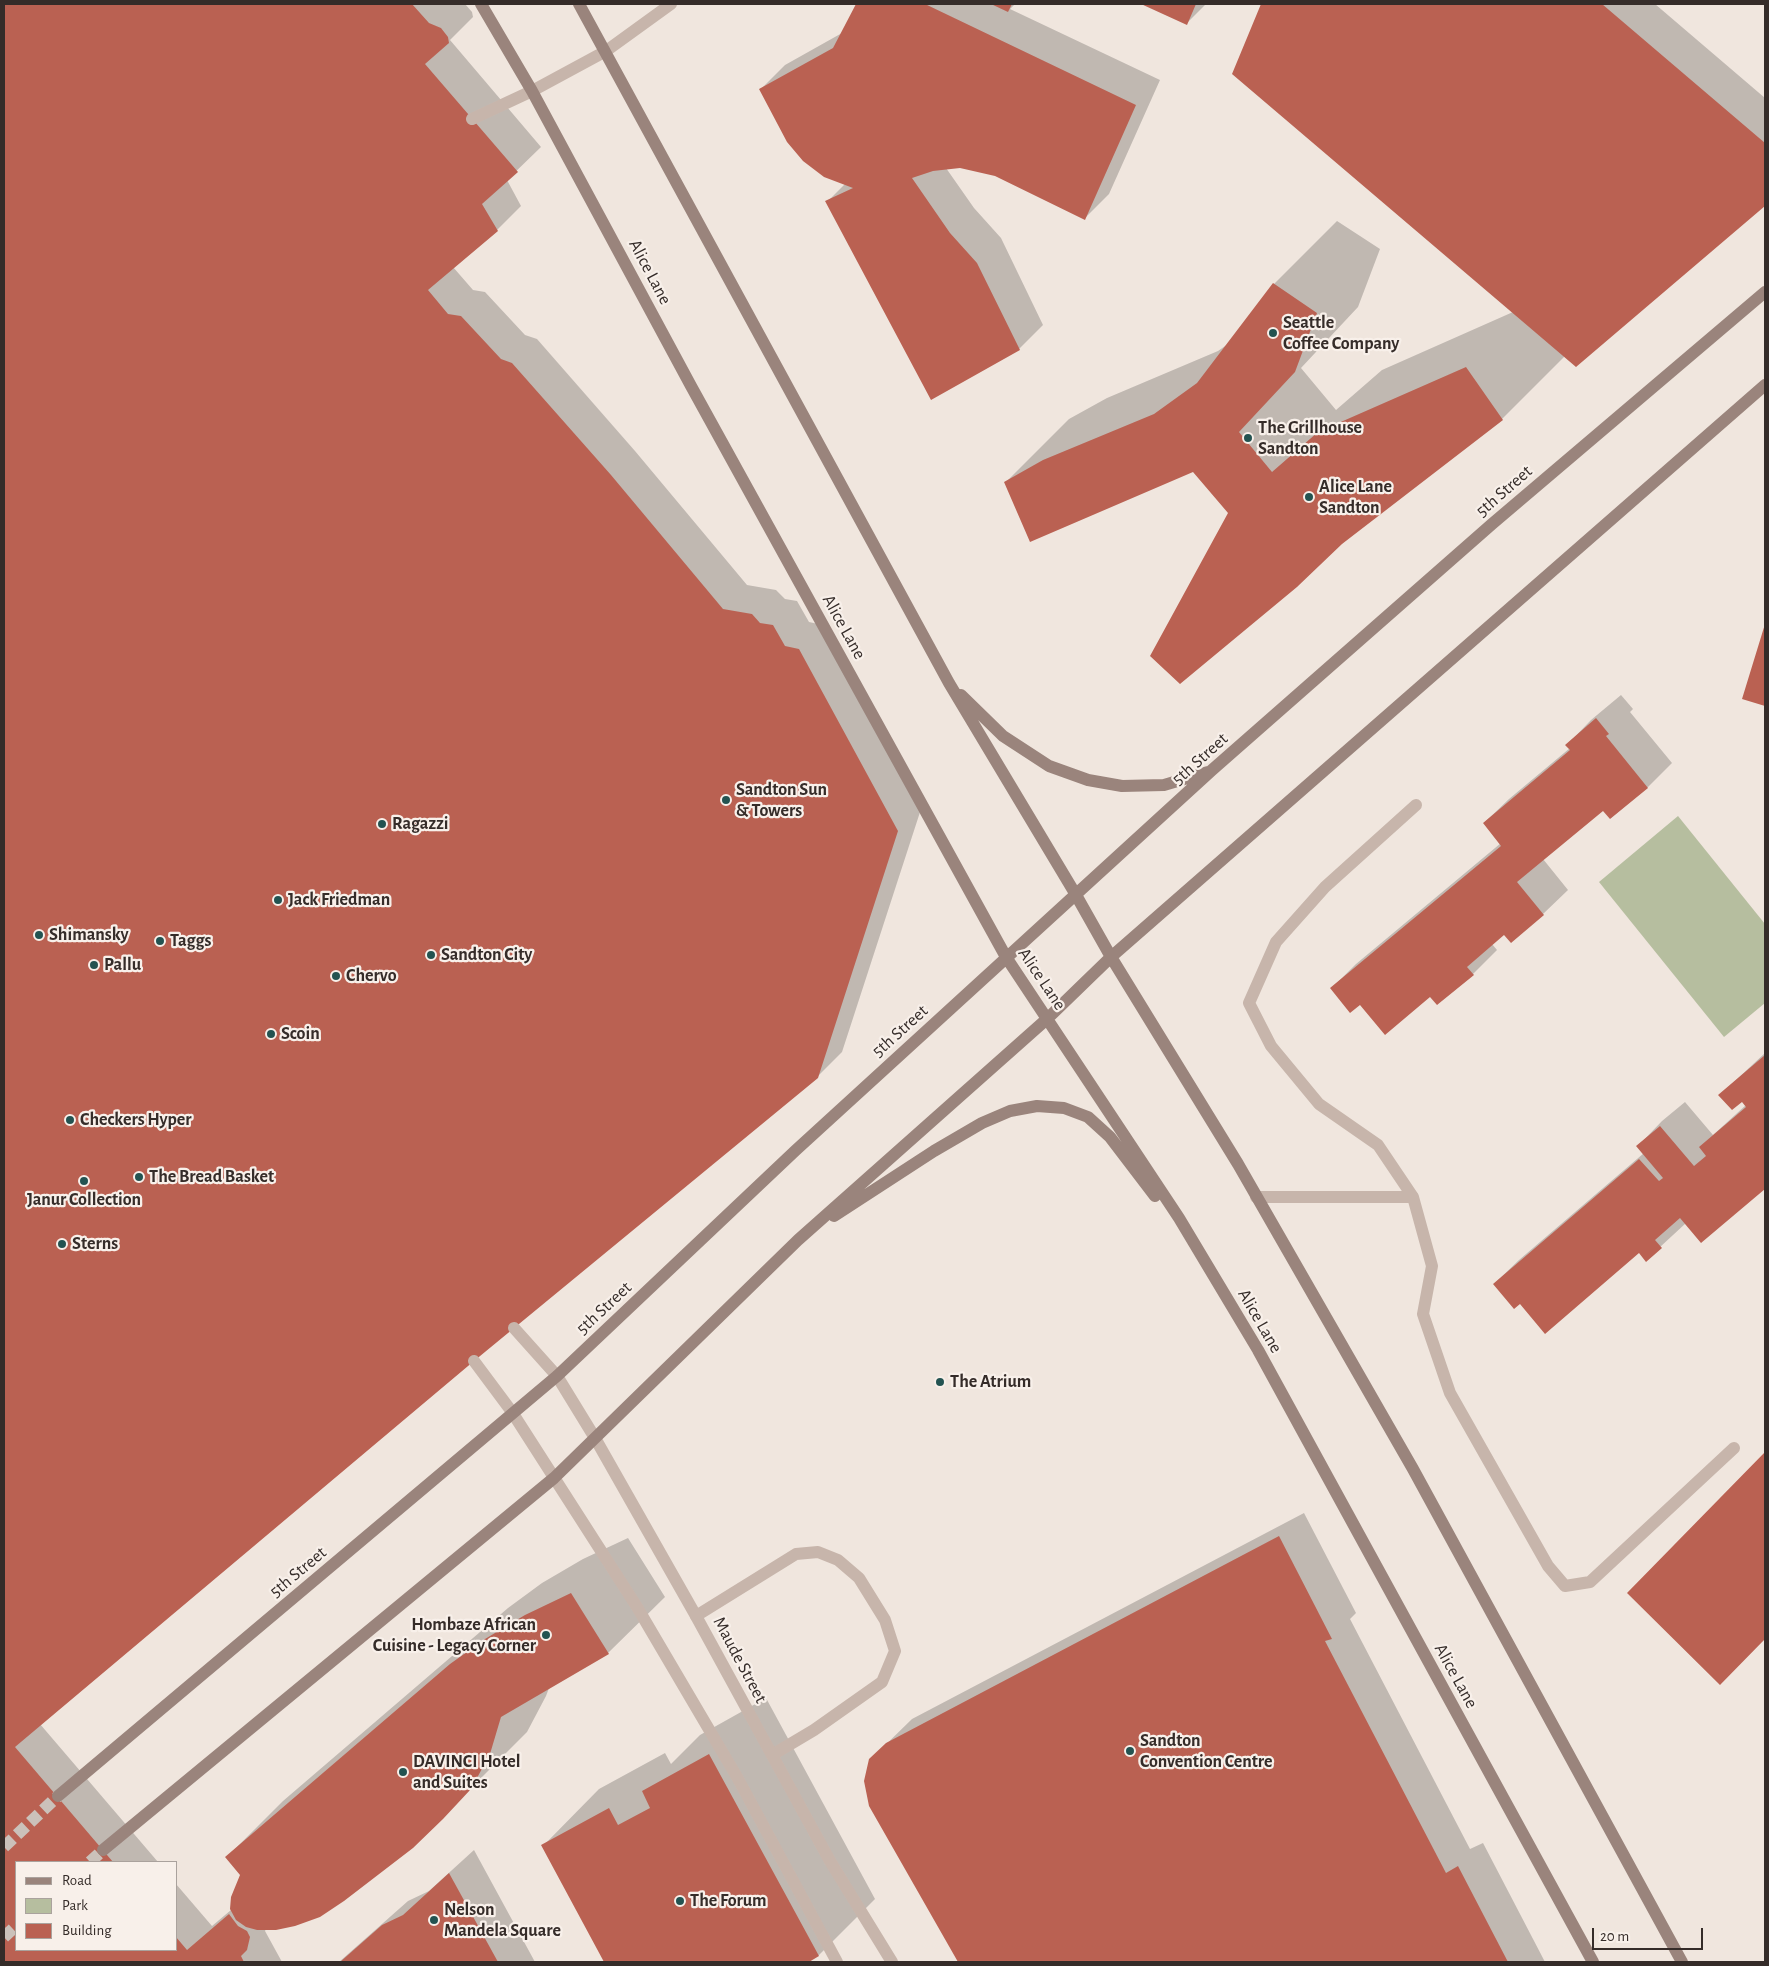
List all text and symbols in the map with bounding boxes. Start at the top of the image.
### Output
street label: Alice Lane [624,236,676,308]
place label: Seattle Coffee Company [1283,312,1399,354]
marker: Seattle Coffee Company [1267,327,1279,339]
place label: The Grillhouse Sandton [1258,417,1362,459]
marker: The Grillhouse Sandton [1242,432,1254,444]
street label: 5th Street [1471,461,1537,521]
place label: Alice Lane Sandton [1319,476,1392,518]
marker: Alice Lane Sandton [1303,491,1315,503]
street label: Alice Lane [817,591,871,663]
street label: 5th Street [1168,728,1232,790]
place label: Sandton Sun & Towers [736,779,827,822]
marker: Sandton Sun & Towers [720,794,732,806]
place label: Ragazzi [392,813,448,835]
marker: Ragazzi [376,818,388,830]
place label: Jack Friedman [288,889,390,911]
marker: Jack Friedman [272,894,284,906]
place label: Shimansky [49,924,129,946]
marker: Shimansky [33,929,45,941]
place label: Taggs [170,930,211,952]
marker: Taggs [154,935,166,947]
place label: Sandton City [441,944,532,966]
street label: Alice Lane [1013,944,1071,1014]
marker: Sandton City [425,949,437,961]
place label: Pallu [104,954,141,976]
marker: Pallu [88,959,100,971]
place label: Chervo [346,965,397,987]
marker: Chervo [330,970,342,982]
street label: 5th Street [868,1000,932,1062]
place label: Scoin [281,1023,320,1045]
marker: Scoin [265,1028,277,1040]
place label: Checkers Hyper [80,1109,192,1131]
marker: Checkers Hyper [64,1114,76,1126]
place label: The Bread Basket [149,1166,274,1188]
marker: The Bread Basket [133,1171,145,1183]
marker: Janur Collection [78,1175,90,1187]
place label: Janur Collection [27,1189,141,1211]
place label: Sterns [72,1233,118,1255]
marker: Sterns [56,1238,68,1250]
street label: 5th Street [572,1277,636,1339]
street label: Alice Lane [1233,1285,1287,1357]
place label: The Atrium [950,1371,1031,1393]
marker: The Atrium [934,1376,946,1388]
street label: 5th Street [265,1542,331,1602]
street label: Maude Street [708,1613,772,1707]
place label: Hombaze African Cuisine - Legacy Corner [373,1614,536,1656]
marker: Hombaze African Cuisine - Legacy Corner [540,1629,552,1641]
street label: Alice Lane [1429,1640,1483,1712]
place label: Sandton Convention Centre [1140,1730,1273,1772]
marker: Sandton Convention Centre [1124,1745,1136,1757]
place label: DAVINCI Hotel and Suites [413,1751,520,1794]
marker: DAVINCI Hotel and Suites [397,1766,409,1778]
legend [15,1861,178,1951]
text: Road [62,1873,92,1888]
place label: The Forum [690,1890,767,1912]
marker: The Forum [674,1895,686,1907]
text: Park [62,1898,88,1913]
place label: Nelson Mandela Square [444,1899,561,1942]
marker: Nelson Mandela Square [428,1914,440,1926]
scale bar [1594,1918,1705,1950]
text: Building [62,1923,112,1938]
text: 20 m [1600,1929,1629,1944]

